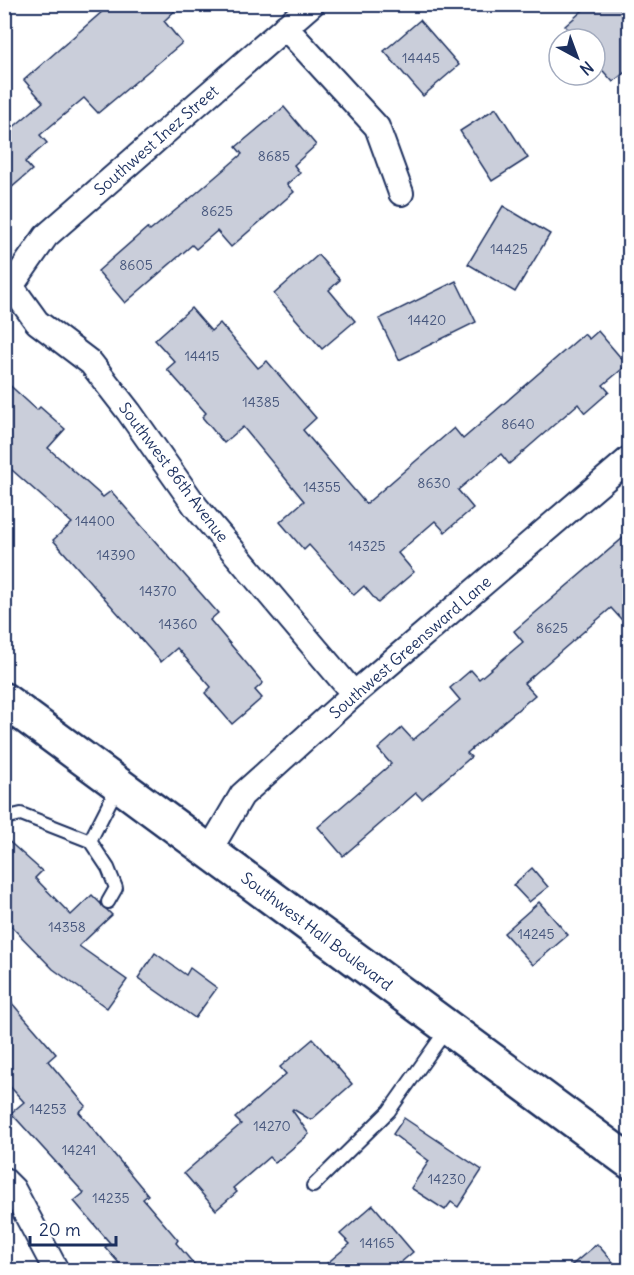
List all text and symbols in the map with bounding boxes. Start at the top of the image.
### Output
north arrow [547,27,607,87]
house number: 14445 [402,49,440,67]
text: N [576,57,598,79]
street label: Southwest Inez Street [90,80,223,199]
house number: 8685 [258,147,290,165]
house number: 8625 [201,202,233,220]
house number: 14425 [490,240,528,258]
house number: 8605 [119,256,153,274]
house number: 14420 [408,311,446,329]
house number: 14415 [184,347,220,365]
house number: 14385 [242,393,280,411]
street label: Southwest 86th Avenue [115,398,233,546]
house number: 8640 [501,415,535,433]
house number: 8630 [417,474,451,492]
house number: 14355 [303,478,341,496]
house number: 14400 [75,512,115,530]
house number: 14325 [348,537,386,555]
house number: 14390 [97,546,135,564]
street label: Southwest Greensward Lane [325,571,495,723]
house number: 14370 [139,582,177,600]
house number: 14360 [159,615,197,633]
house number: 8625 [536,619,568,637]
street label: Southwest Hall Boulevard [237,867,397,995]
house number: 14358 [48,918,86,936]
house number: 14245 [517,925,555,943]
house number: 14253 [29,1100,67,1118]
house number: 14270 [253,1117,291,1135]
house number: 14241 [62,1141,96,1159]
house number: 14230 [428,1170,466,1188]
house number: 14235 [92,1189,130,1207]
scale bar [30,1209,116,1247]
text: 20 m [39,1218,81,1241]
house number: 14165 [359,1234,395,1252]

